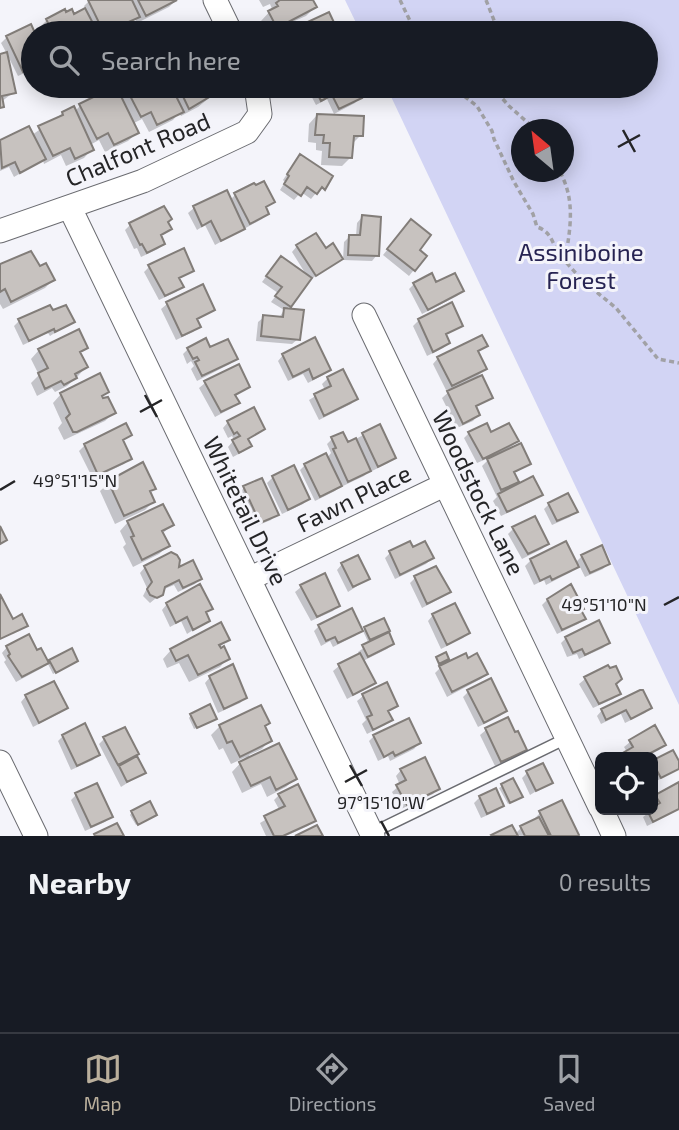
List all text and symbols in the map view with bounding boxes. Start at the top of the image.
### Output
search box [21,21,658,98]
icon: search [45,41,83,79]
text: Search here [101,44,241,75]
street label: Chalfont Road [61,105,214,192]
north arrow [511,119,574,182]
park label: Assiniboine Forest [518,237,644,294]
street label: Woodstock Lane [427,405,532,579]
street label: Whitetail Drive [198,431,295,589]
street label: Fawn Place [291,458,415,538]
text: 49°51'15"N [33,469,117,491]
text: 49°51'10"N [561,593,647,615]
map controls [595,752,658,815]
button: locate [595,752,658,815]
text: 97°15'10"W [337,791,425,813]
text: Nearby [28,864,131,900]
text: 0 results [559,868,651,896]
tab: Map [84,1050,122,1115]
tab: Directions [289,1050,376,1115]
tab: Saved [543,1050,595,1115]

